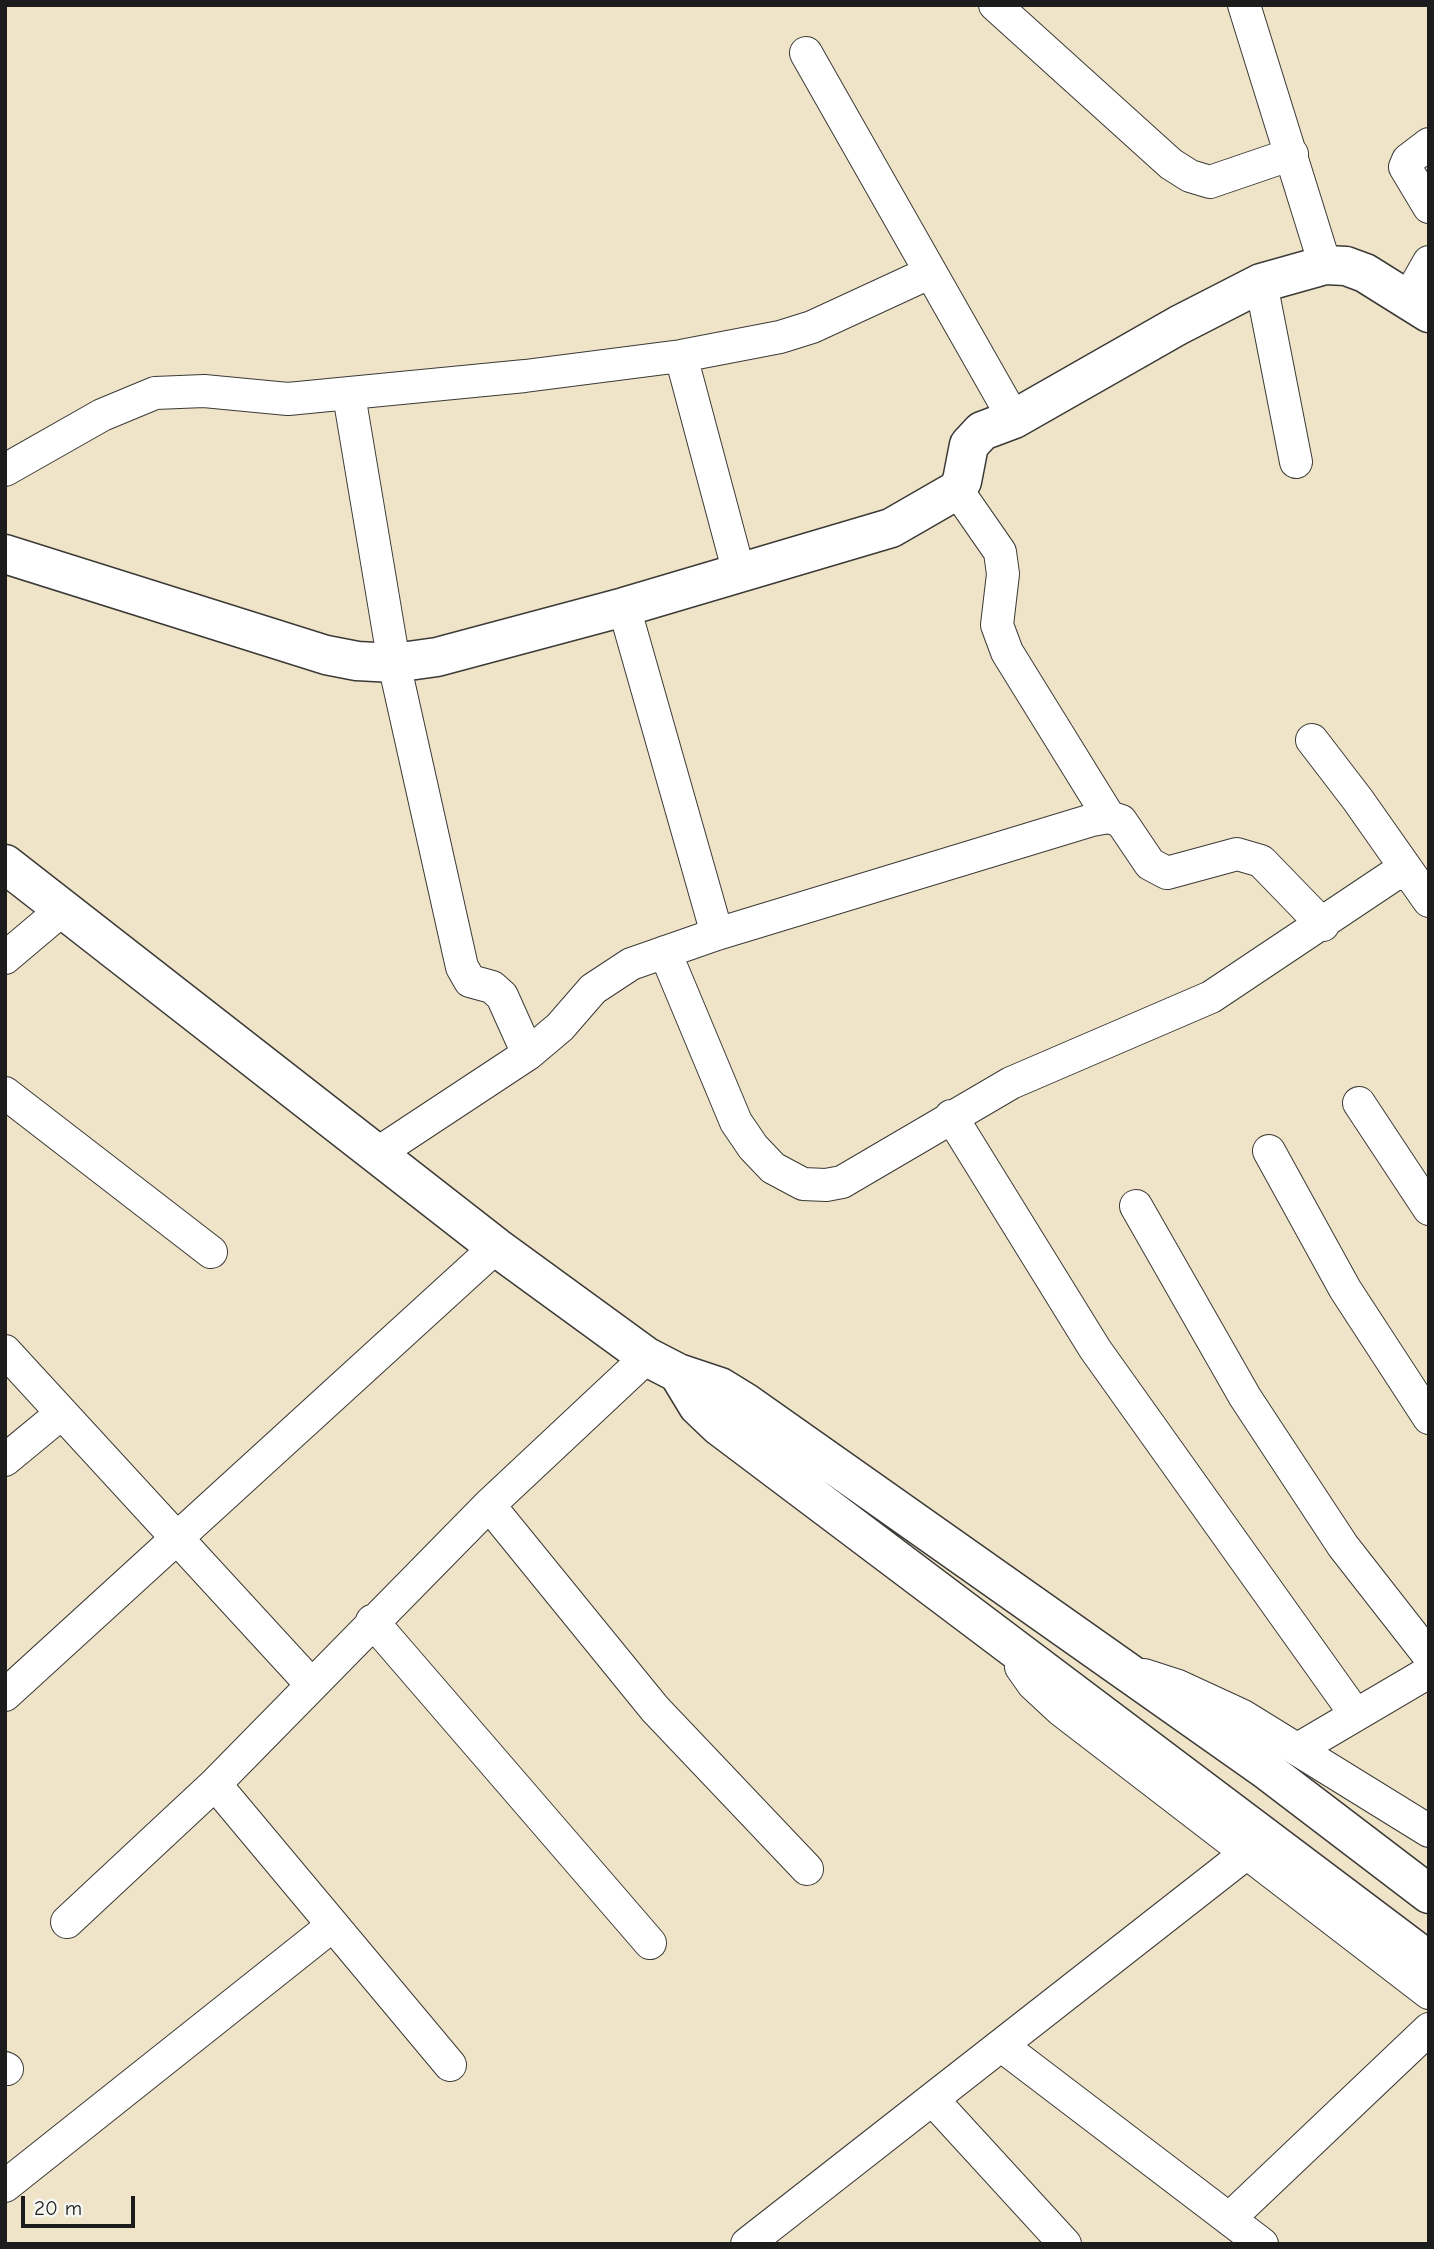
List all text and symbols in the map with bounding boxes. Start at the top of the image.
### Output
scale bar [24,2182,138,2226]
text: 20 m [34,2196,82,2220]

